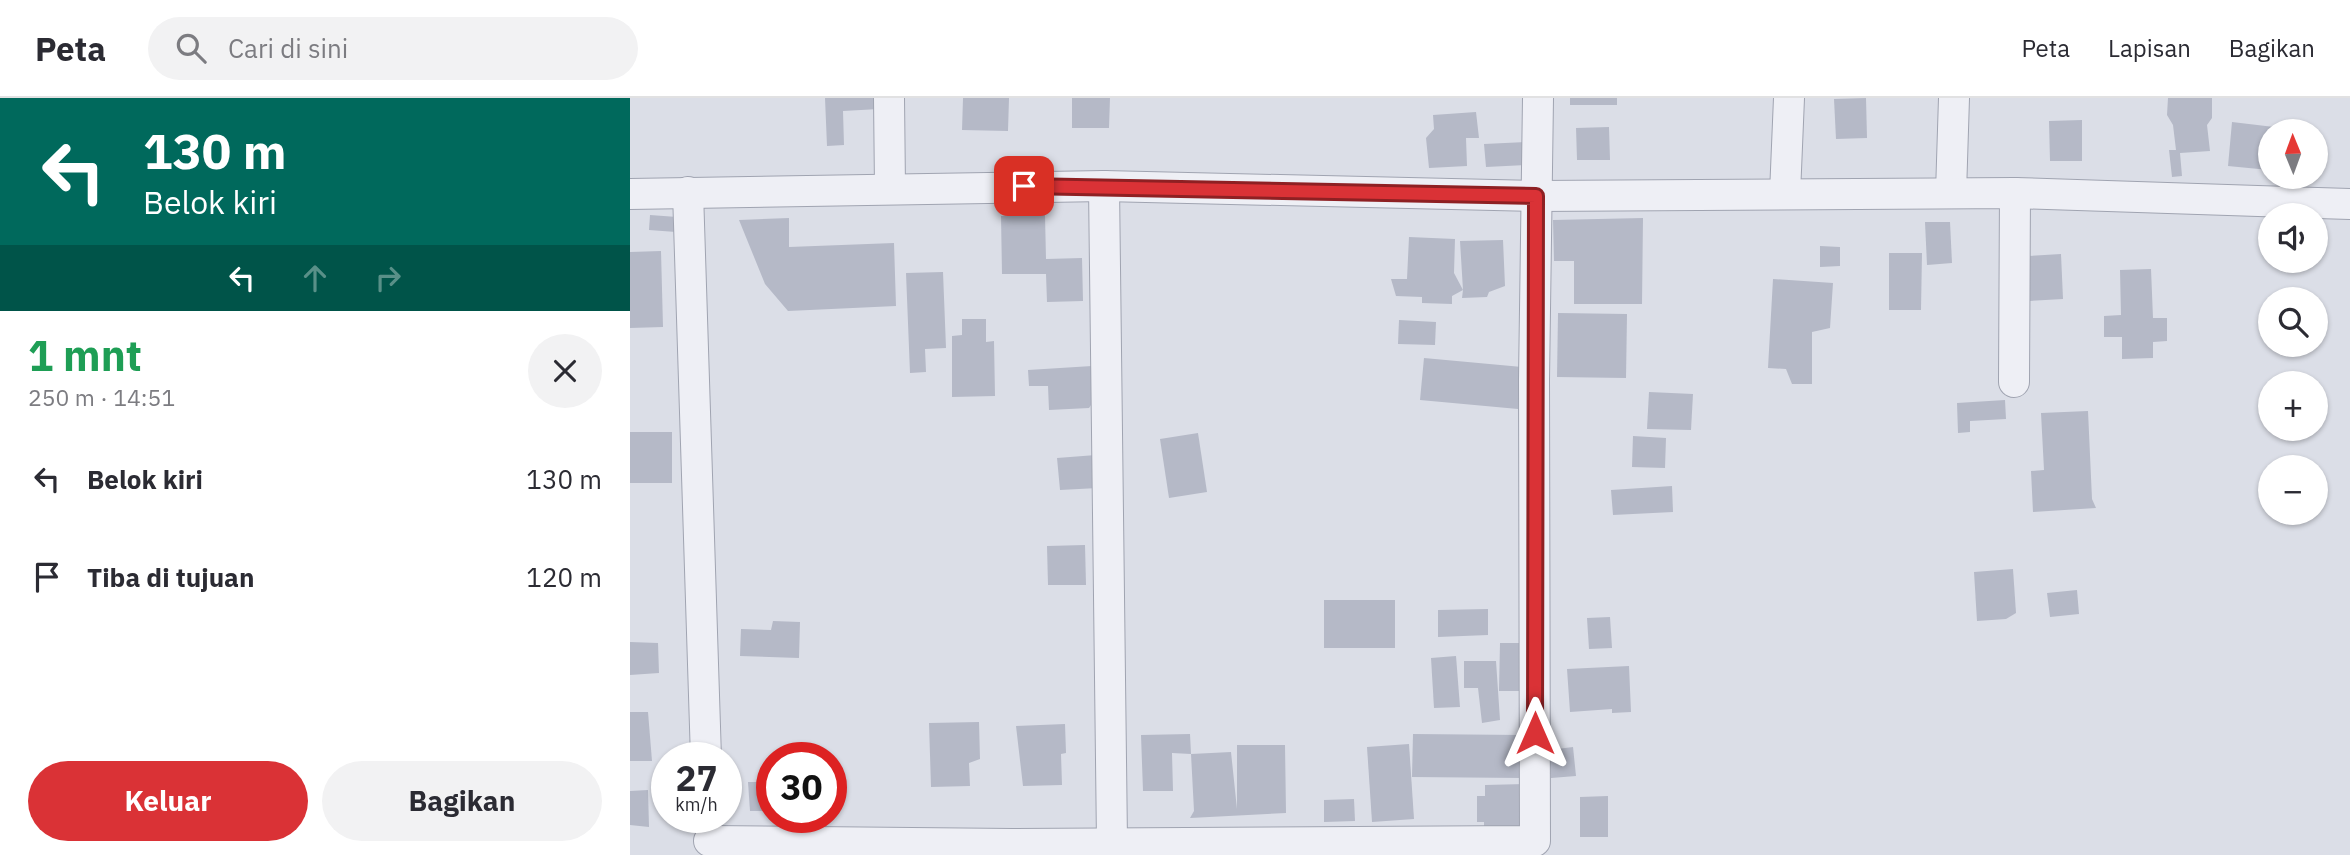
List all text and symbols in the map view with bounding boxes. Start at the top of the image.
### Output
search box [148,17,638,80]
text: Peta [35,27,106,70]
icon: search [172,29,210,67]
text: Cari di sini [228,31,348,65]
text: Peta [2022,32,2070,64]
text: Lapisan [2108,32,2191,64]
text: Bagikan [2229,32,2315,64]
text: 130 m [143,119,287,182]
north arrow [2258,119,2328,189]
map controls [2258,119,2328,525]
icon: left [28,126,119,217]
pin [994,156,1054,216]
icon: arrive [1005,167,1043,205]
text: Belok kiri [143,181,277,223]
button: sound [2258,203,2328,273]
icon: left [223,259,261,297]
icon: ahead [296,259,334,297]
icon: right [369,259,407,297]
button: search [2258,287,2328,357]
text: 1 mnt [28,328,142,383]
button: close [528,334,602,408]
button: + [2258,371,2328,441]
text: 250 m · 14:51 [28,382,175,412]
button: − [2258,455,2328,525]
icon: left [28,460,66,498]
text: Belok kiri [87,462,203,496]
text: 130 m [526,462,602,496]
icon: arrive [28,558,66,596]
text: Tiba di tujuan [87,560,254,594]
text: 120 m [526,560,602,594]
position arrow [1498,696,1572,770]
speed limit sign: 30 [756,742,847,833]
text: 27 [675,755,718,801]
button: Keluar [28,761,308,841]
button: Bagikan [322,761,602,841]
text: km/h [675,793,718,816]

